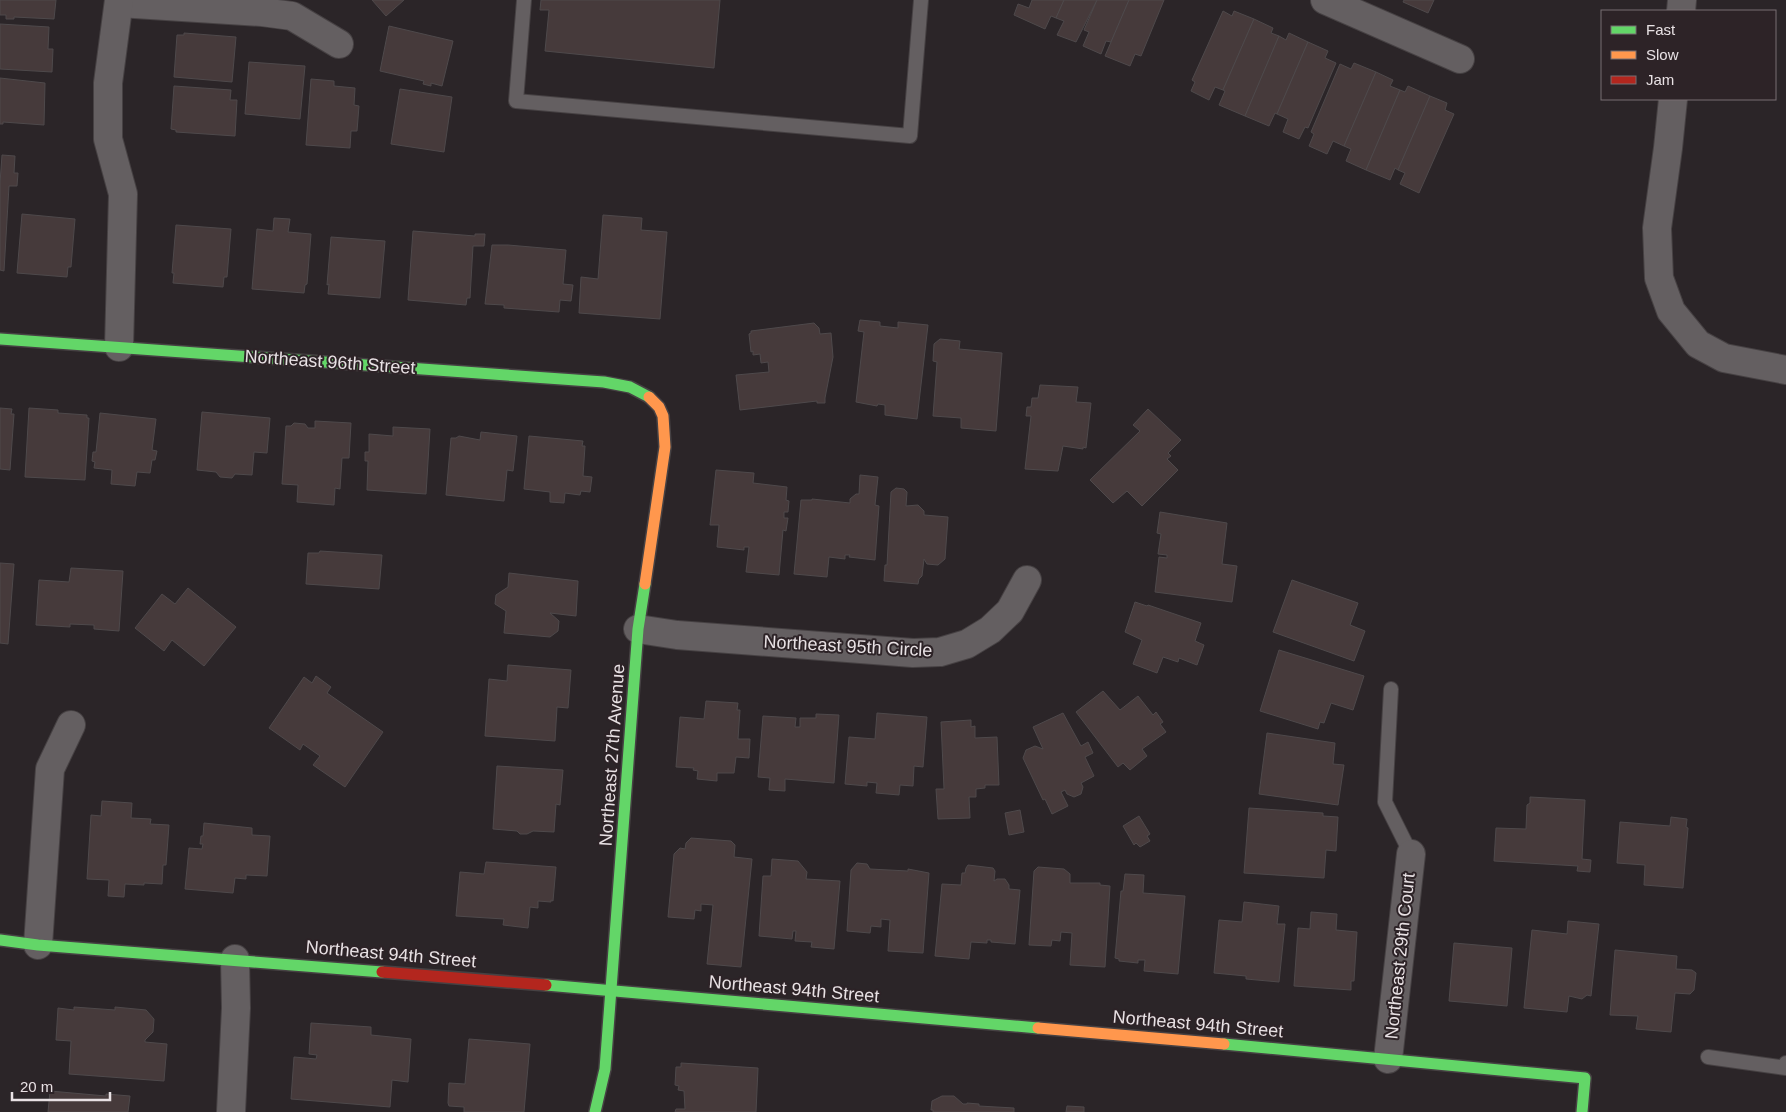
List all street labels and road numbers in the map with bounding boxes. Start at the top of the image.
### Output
street label: Northeast 96th Street [244,346,416,378]
street label: Northeast 95th Circle [763,632,933,660]
street label: Northeast 27th Avenue [596,663,628,847]
street label: Northeast 29th Court [1381,872,1419,1040]
street label: Northeast 94th Street [305,937,477,971]
street label: Northeast 94th Street [708,972,880,1006]
street label: Northeast 94th Street [1112,1007,1284,1041]

